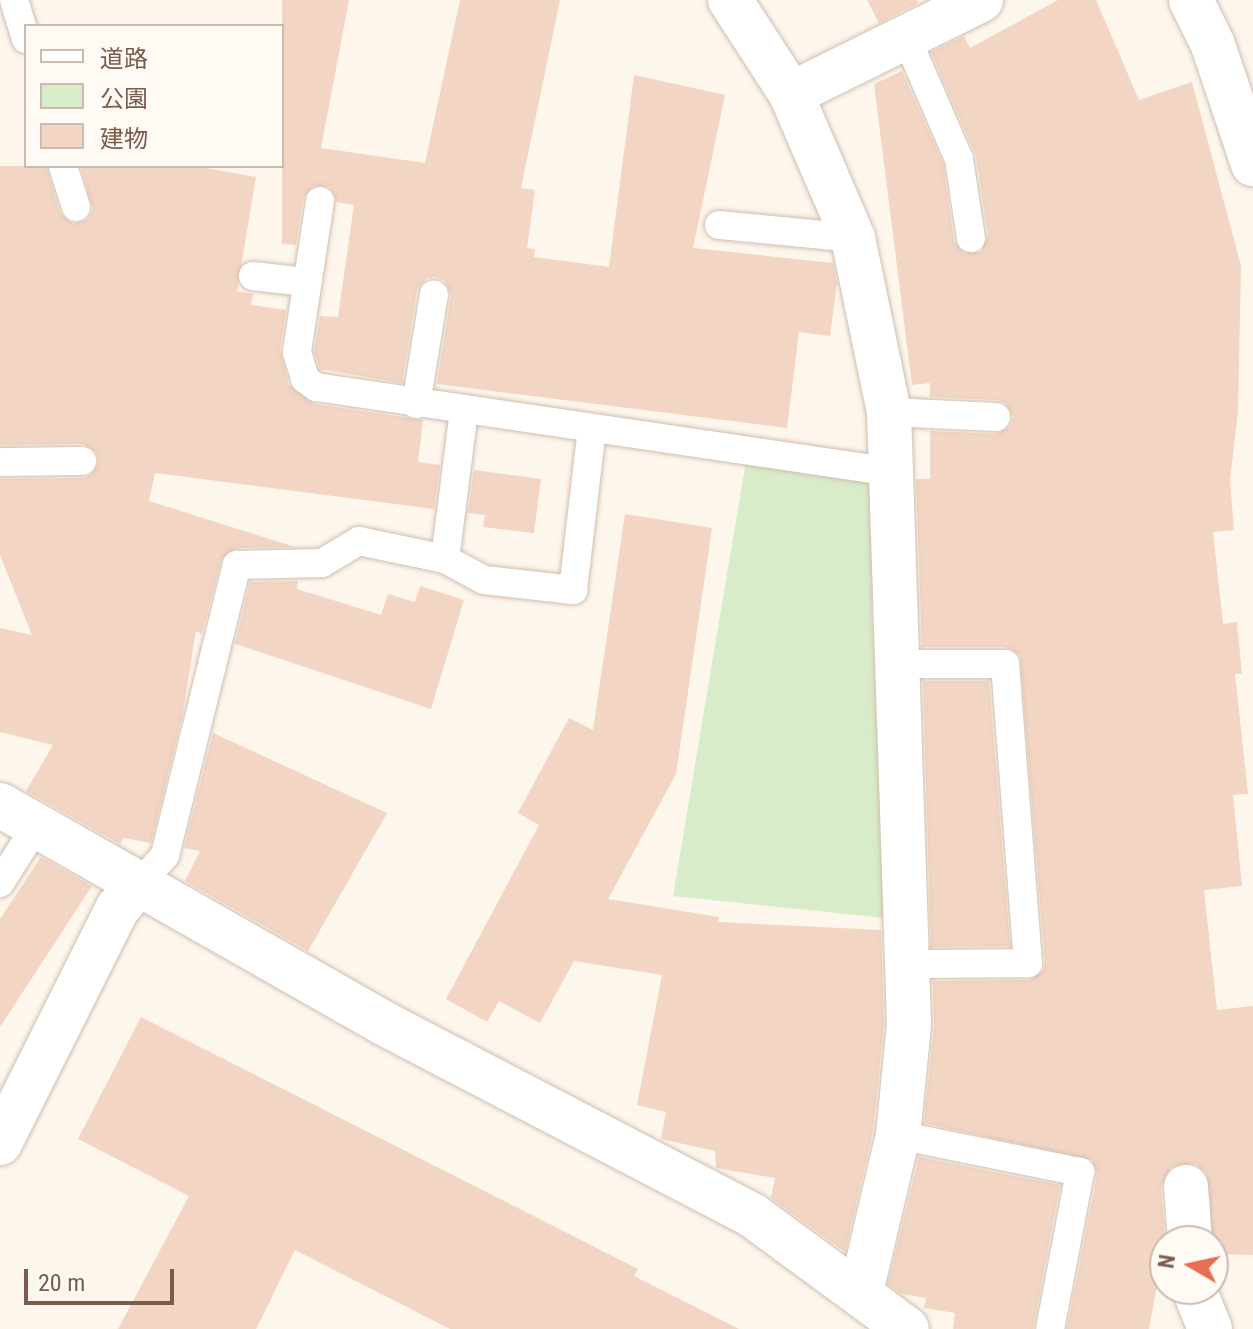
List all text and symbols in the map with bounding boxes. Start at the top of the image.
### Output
legend [24,24,284,168]
text: 道路 [100,45,148,73]
text: 公園 [100,85,148,113]
text: 建物 [100,125,148,153]
north arrow [1149,1225,1229,1305]
scale bar [28,1253,178,1303]
text: N [1153,1253,1180,1270]
text: 20 m [38,1269,85,1297]

